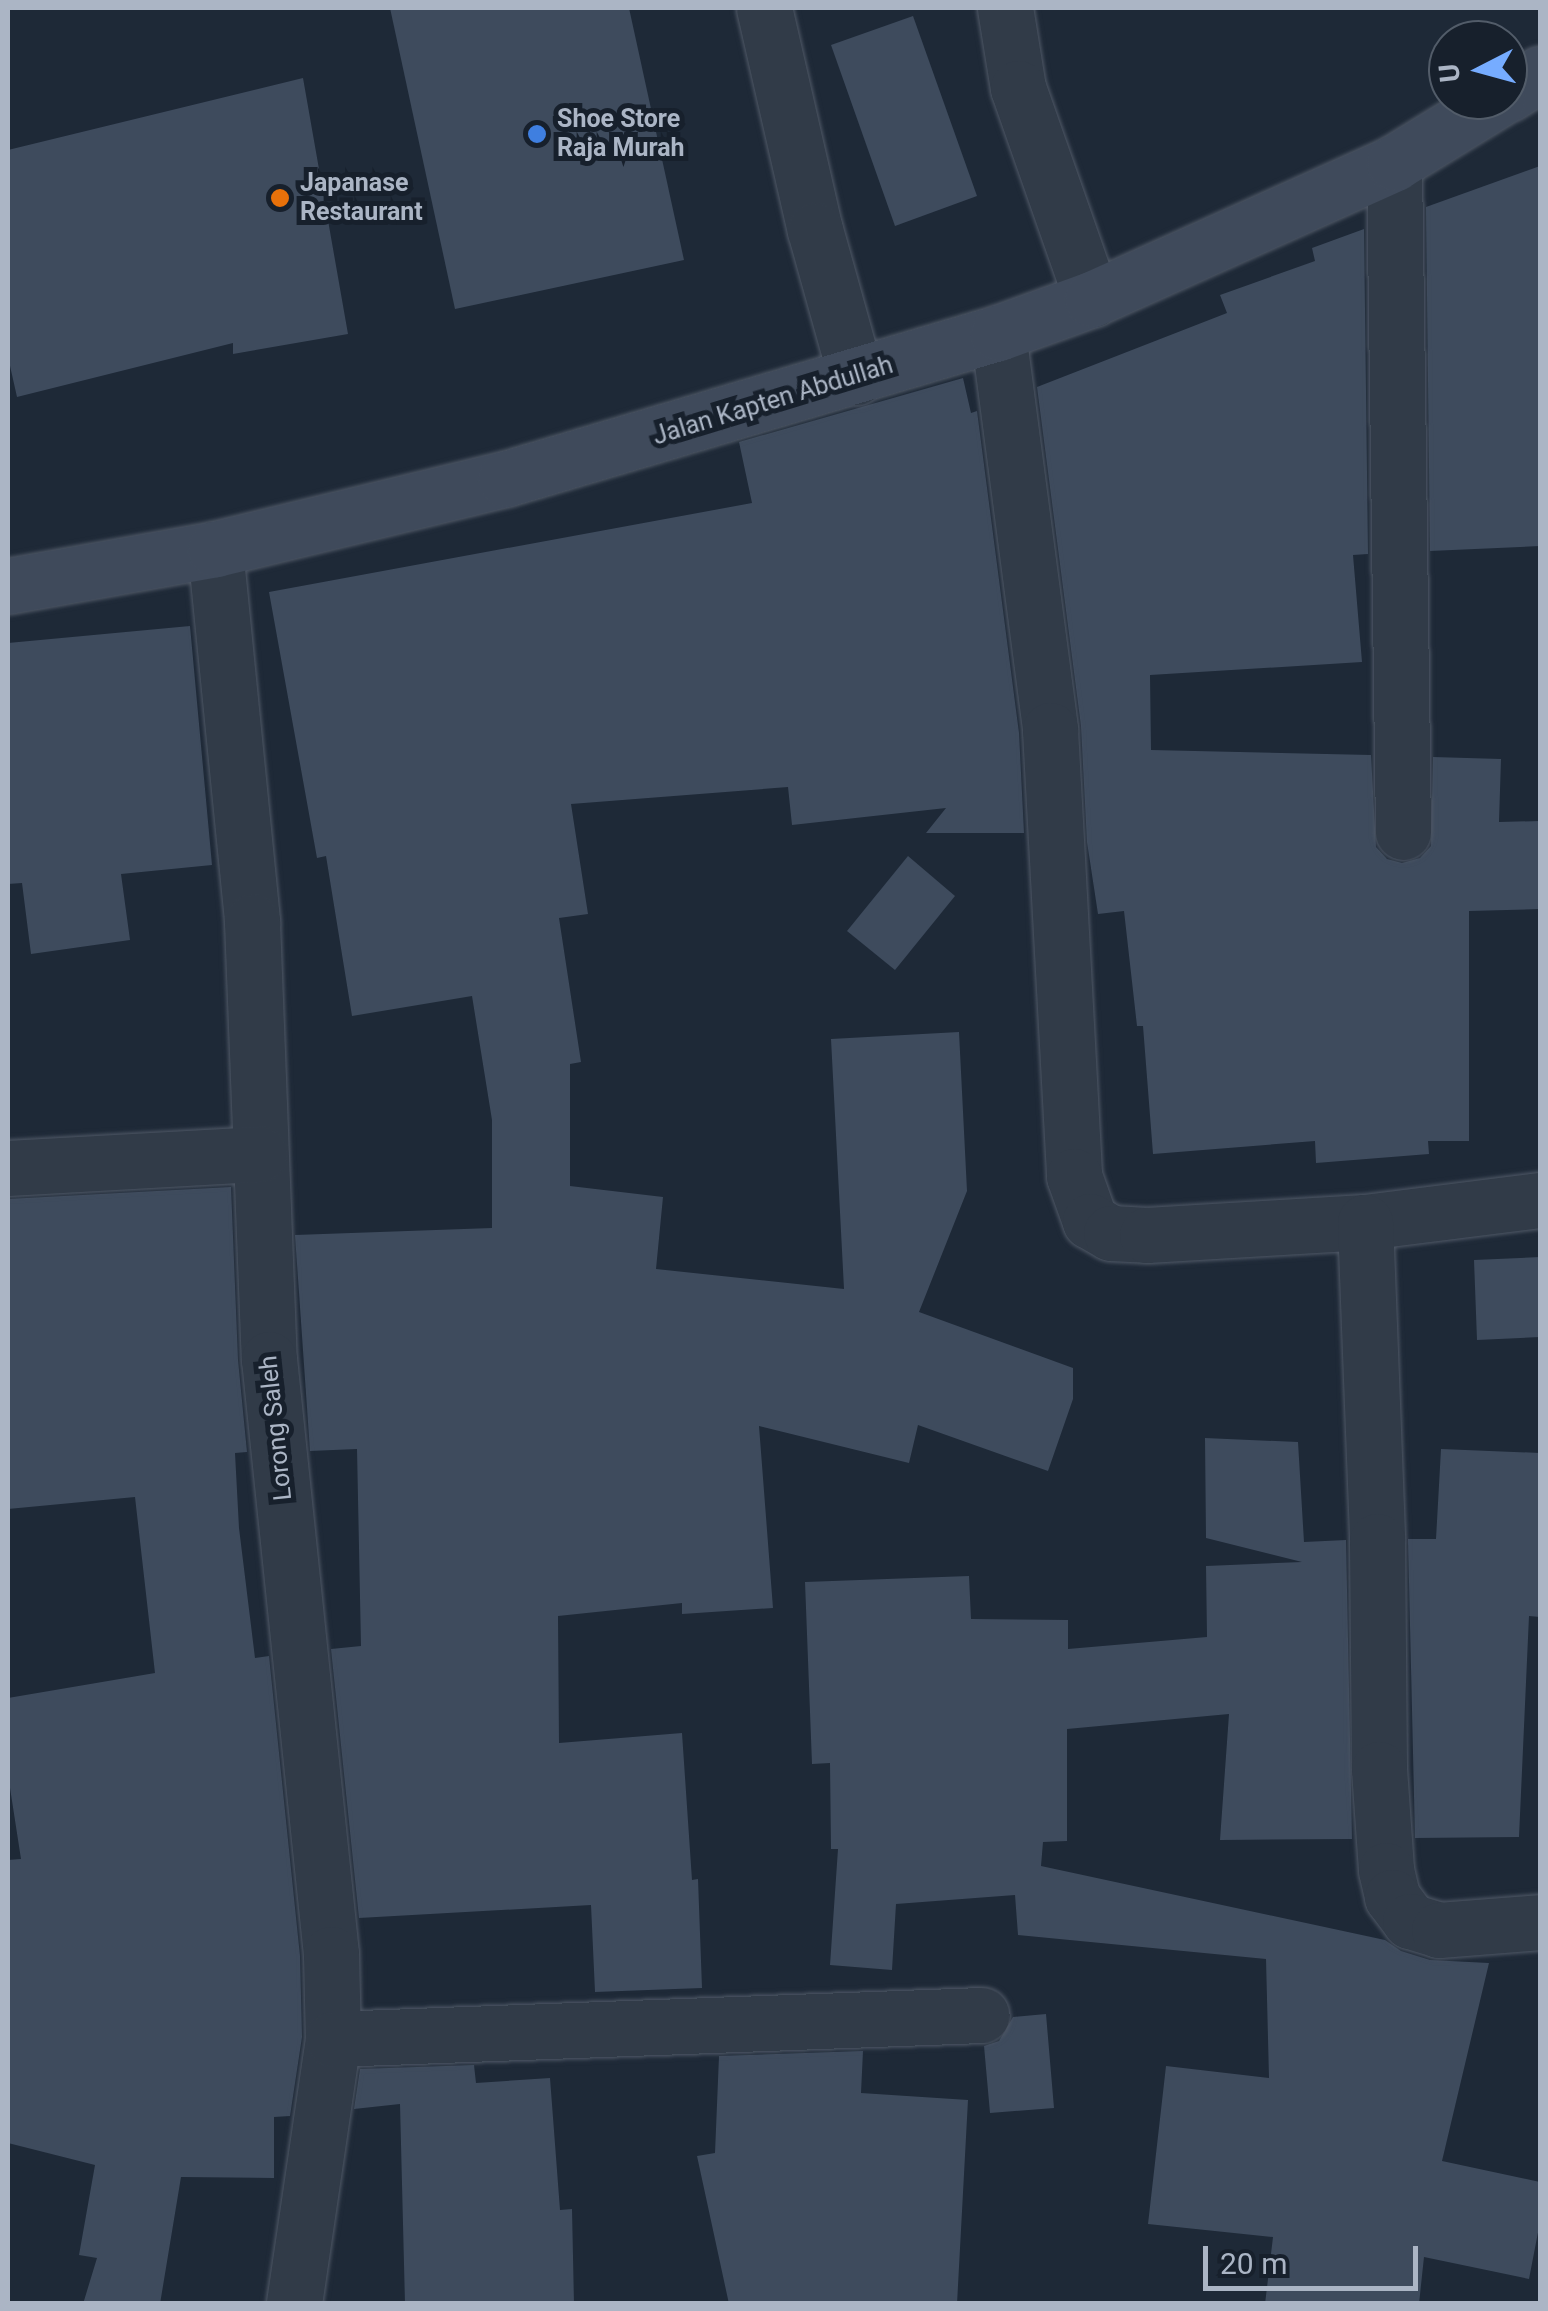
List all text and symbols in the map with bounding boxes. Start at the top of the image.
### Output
north arrow [1428,20,1528,120]
text: U [1432,62,1467,84]
place label: Shoe Store Raja Murah [557,105,685,164]
marker: Shoe Store Raja Murah [526,123,548,145]
place label: Japanase Restaurant [300,169,423,228]
marker: Japanase Restaurant [269,187,291,209]
street label: Jalan Kapten Abdullah [649,350,897,452]
street label: Lorong Saleh [253,1354,299,1502]
scale bar [1208,2226,1423,2288]
text: 20 m [1220,2246,1287,2281]

